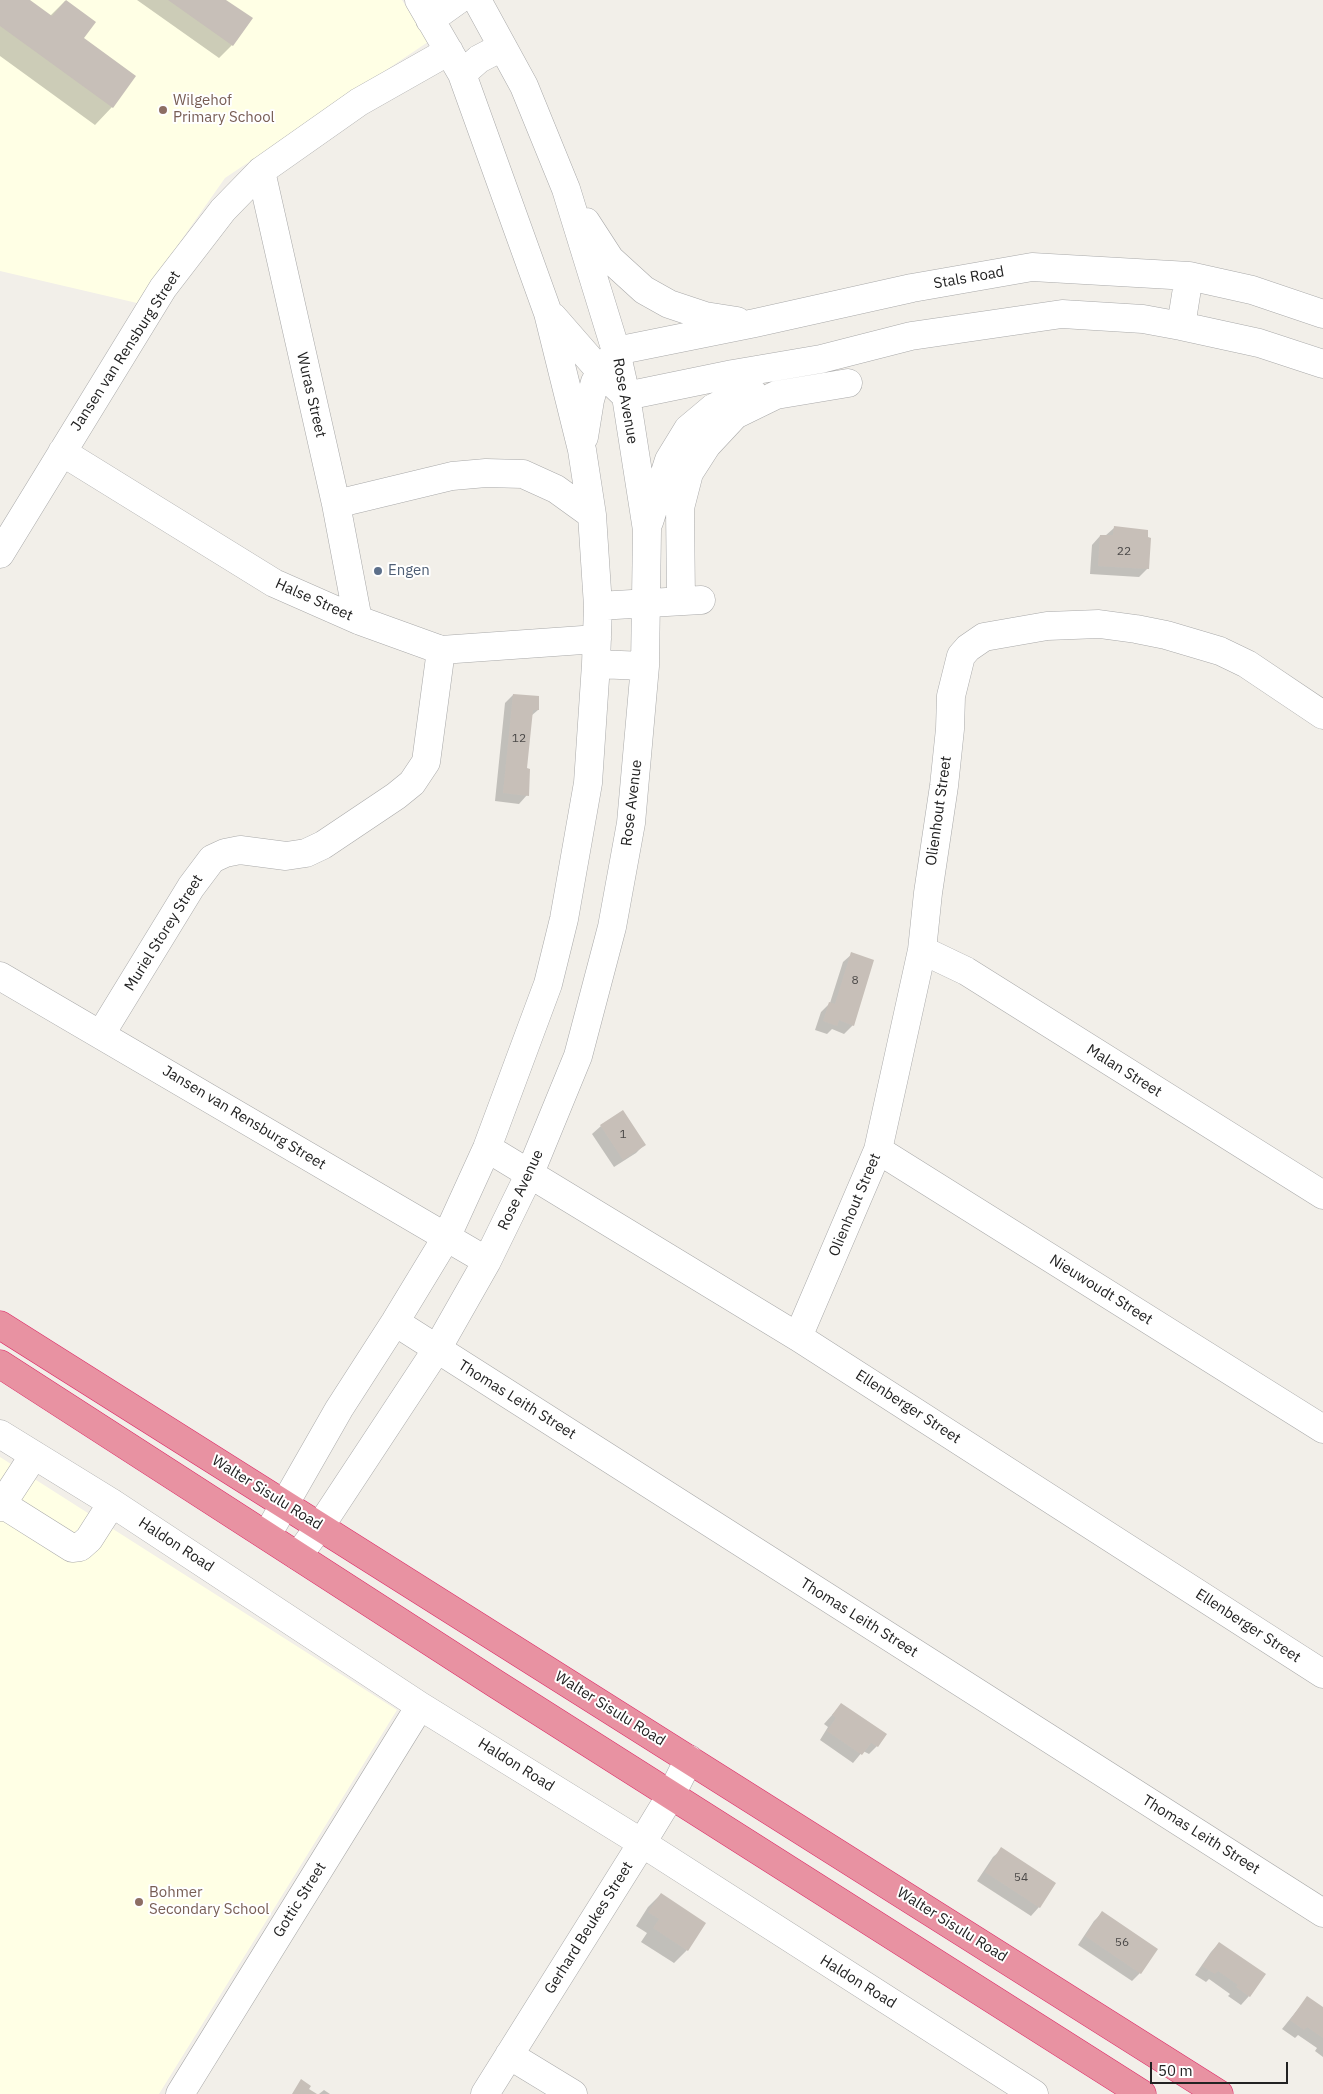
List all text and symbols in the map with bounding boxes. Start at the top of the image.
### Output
place label: Wilgehof Primary School [173,92,275,127]
marker: Wilgehof Primary School [157,104,169,116]
street label: Stals Road [932,263,1006,293]
street label: Jansen van Rensburg Street [67,267,185,435]
street label: Wuras Street [292,350,330,440]
street label: Rose Avenue [609,357,641,445]
house number: 22 [1117,545,1131,559]
place label: Engen [388,562,430,580]
marker: Engen [372,565,384,577]
street label: Halse Street [272,575,356,625]
house number: 12 [512,732,526,746]
street label: Olienhout Street [922,755,956,867]
street label: Rose Avenue [618,759,646,847]
street label: Muriel Storey Street [121,871,207,995]
house number: 8 [851,974,859,988]
street label: Malan Street [1083,1041,1165,1101]
street label: Jansen van Rensburg Street [159,1062,329,1174]
house number: 1 [619,1128,627,1142]
street label: Rose Avenue [494,1147,548,1233]
street label: Olienhout Street [825,1151,885,1259]
street label: Nieuwoudt Street [1046,1251,1156,1329]
street label: Thomas Leith Street [455,1357,579,1443]
street label: Ellenberger Street [852,1366,964,1448]
street label: Walter Sisulu Road [209,1452,325,1534]
street label: Haldon Road [135,1514,217,1576]
street label: Thomas Leith Street [797,1575,921,1661]
street label: Ellenberger Street [1192,1585,1304,1667]
street label: Walter Sisulu Road [552,1668,668,1750]
street label: Haldon Road [475,1734,557,1796]
street label: Thomas Leith Street [1139,1792,1263,1878]
street label: Gerhard Beukes Street [541,1858,637,1998]
street label: Gottic Street [270,1859,330,1941]
house number: 54 [1014,1871,1028,1885]
place label: Bohmer Secondary School [149,1884,269,1919]
street label: Walter Sisulu Road [894,1884,1010,1966]
marker: Bohmer Secondary School [133,1896,145,1908]
house number: 56 [1115,1936,1129,1950]
street label: Haldon Road [817,1951,899,2013]
scale bar [1153,2052,1290,2084]
text: 50 m [1158,2061,1193,2080]

